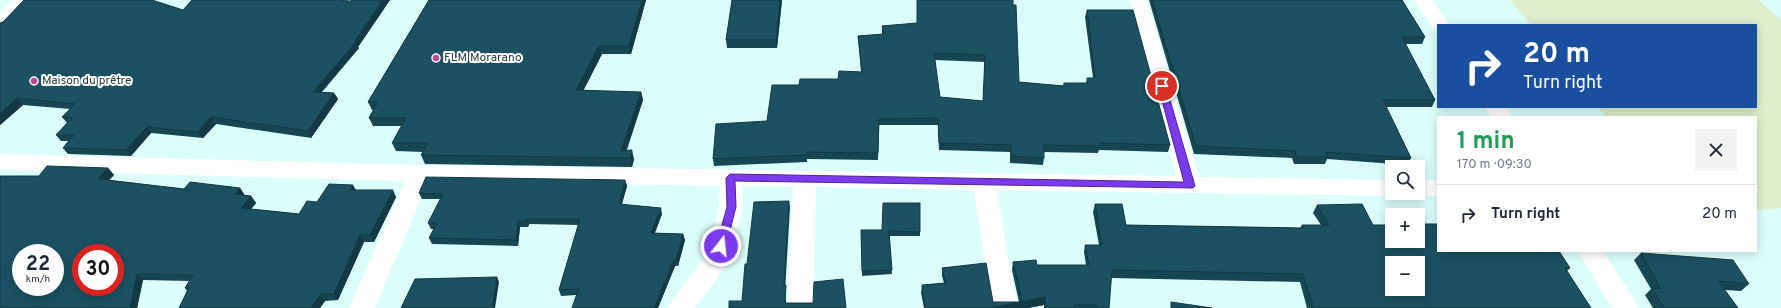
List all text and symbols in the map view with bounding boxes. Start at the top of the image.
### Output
text: 20 m [1523,37,1590,73]
icon: right [1457,40,1509,92]
place label: FLM Morarano [444,50,522,66]
marker: FLM Morarano [431,53,441,63]
pin [1145,69,1179,103]
text: Turn right [1523,72,1603,95]
place label: Maison du prêtre [42,73,131,89]
icon: arrive [1151,75,1173,97]
marker: Maison du prêtre [29,76,39,86]
text: 1 min [1457,127,1515,157]
button: close [1695,129,1737,171]
text: 170 m · 09:30 [1457,157,1532,173]
map controls [1385,160,1425,296]
button: search [1385,160,1425,200]
icon: right [1457,204,1479,226]
text: Turn right [1491,205,1560,224]
text: 20 m [1702,205,1737,224]
button: + [1385,208,1425,248]
position arrow [700,225,742,267]
speed limit sign: 30 [72,244,124,296]
text: 22 [26,252,50,278]
button: − [1385,256,1425,296]
text: km/h [26,273,50,286]

